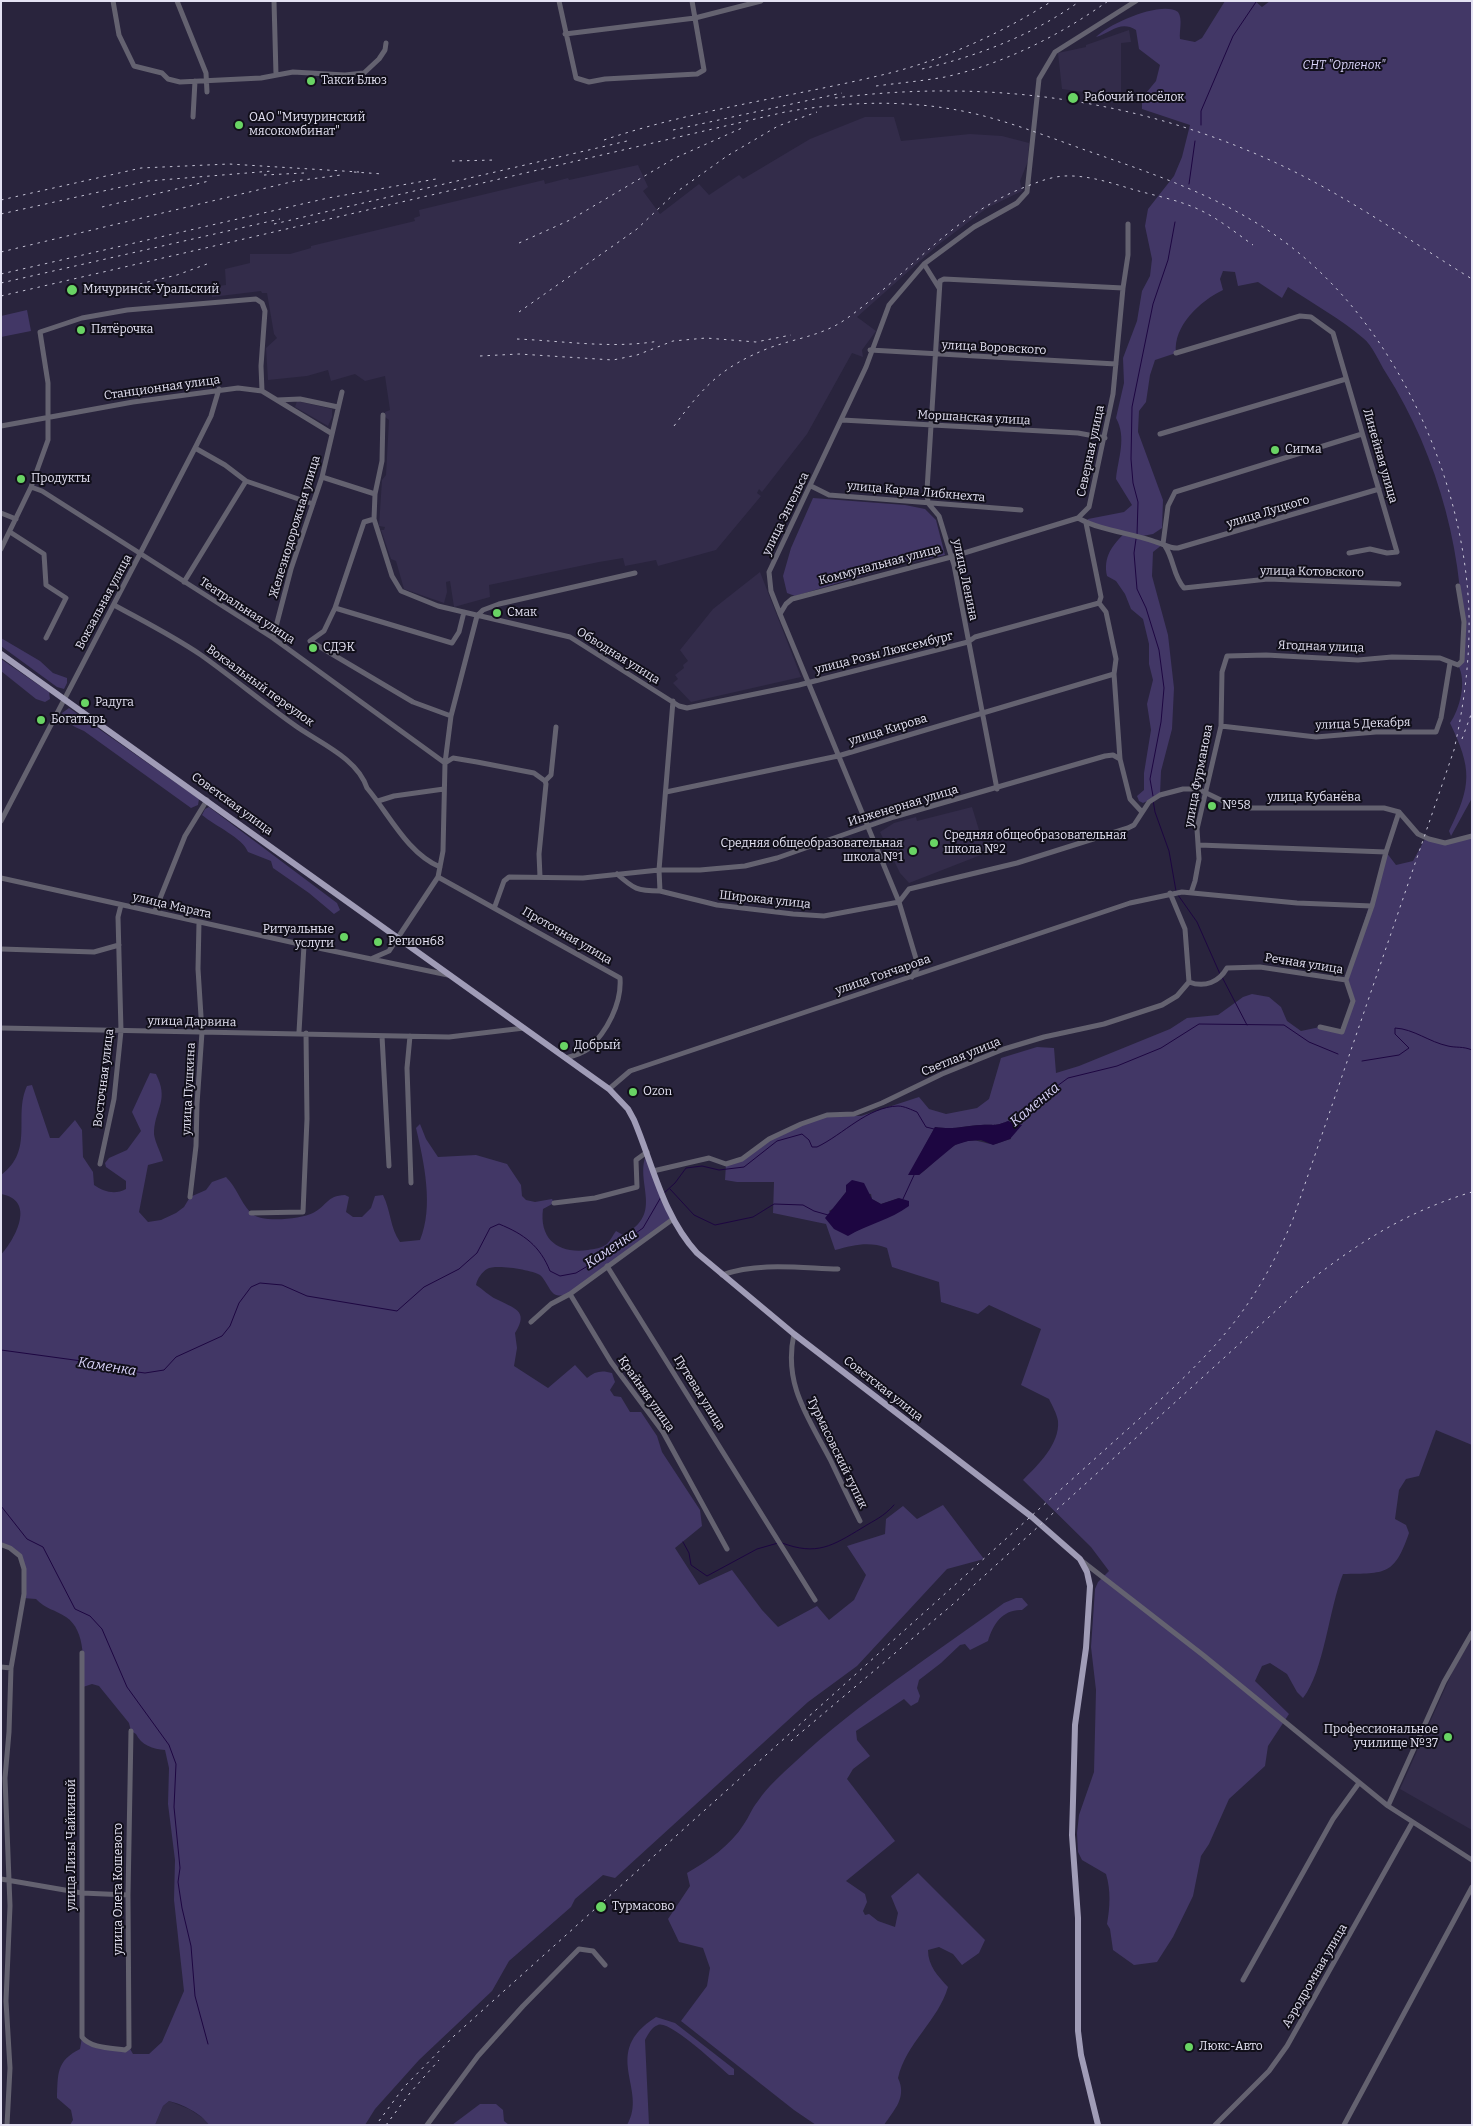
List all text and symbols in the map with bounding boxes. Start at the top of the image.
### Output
park label: СНТ "Орленок" [1303,59,1385,73]
place label: Такси Блюз [321,74,387,88]
marker: Такси Блюз [305,75,317,87]
marker: Рабочий посёлок [1066,91,1080,105]
place label: Рабочий посёлок [1084,91,1184,105]
place label: ОАО "Мичуринский мясокомбинат" [249,111,365,139]
marker: ОАО "Мичуринский мясокомбинат" [233,119,245,131]
marker: Мичуринск-Уральский [65,283,79,297]
place label: Мичуринск-Уральский [83,283,219,297]
place label: Пятёрочка [91,323,153,337]
marker: Пятёрочка [75,324,87,336]
street label: улица Воровского [941,338,1047,358]
street label: Станционная улица [103,373,221,403]
street label: Северная улица [1074,404,1108,498]
street label: Линейная улица [1360,407,1400,505]
street label: Моршанская улица [917,408,1031,428]
place label: Сигма [1285,443,1321,457]
marker: Сигма [1269,444,1281,456]
street label: Железнодорожная улица [266,454,324,600]
street label: улица Энгельса [760,470,812,558]
place label: Продукты [31,472,90,486]
marker: Продукты [15,473,27,485]
street label: улица Карла Либкнехта [846,479,986,505]
street label: улица Луцкого [1225,493,1311,531]
street label: улица Ленина [949,538,981,622]
street label: Коммунальная улица [817,542,943,588]
street label: Вокзальная улица [73,552,135,652]
street label: улица Котовского [1260,564,1364,580]
street label: Театральная улица [197,575,297,647]
place label: Смак [507,606,537,620]
marker: Смак [491,607,503,619]
street label: Обводная улица [574,625,662,687]
street label: улица Розы Люксембург [813,629,955,677]
street label: Ягодная улица [1278,638,1364,656]
place label: СДЭК [323,641,355,655]
street label: Вокзальный переулок [203,642,317,730]
marker: СДЭК [307,642,319,654]
place label: Радуга [95,696,134,710]
marker: Радуга [79,697,91,709]
street label: улица Кирова [847,711,929,749]
place label: Богатырь [51,713,106,727]
marker: Богатырь [35,714,47,726]
street label: улица 5 Декабря [1315,715,1411,733]
street label: улица Фурманова [1182,723,1216,829]
street label: Советская улица [188,770,276,838]
street label: Инженерная улица [846,782,960,830]
street label: улица Кубанёва [1267,791,1361,805]
place label: №58 [1222,799,1251,813]
marker: №58 [1206,800,1218,812]
place label: Средняя общеобразовательная школа №2 [944,829,1126,857]
place label: Средняя общеобразовательная школа №1 [721,837,903,865]
marker: Средняя общеобразовательная школа №2 [928,837,940,849]
marker: Средняя общеобразовательная школа №1 [907,845,919,857]
street label: Широкая улица [719,888,811,912]
street label: улица Марата [131,890,213,922]
street label: Проточная улица [519,904,615,968]
place label: Ритуальные услуги [263,923,334,951]
marker: Ритуальные услуги [338,931,350,943]
place label: Регион68 [388,935,444,949]
marker: Регион68 [372,936,384,948]
street label: Речная улица [1264,951,1344,977]
street label: улица Гончарова [834,952,932,998]
street label: улица Дарвина [147,1014,237,1030]
street label: Восточная улица [91,1028,117,1128]
street label: Светлая улица [919,1035,1003,1079]
place label: Добрый [574,1039,621,1053]
marker: Добрый [558,1040,570,1052]
street label: улица Пушкина [179,1042,199,1136]
water label: Каменка [1007,1080,1063,1130]
place label: Ozon [643,1085,672,1099]
marker: Ozon [627,1086,639,1098]
water label: Каменка [582,1226,640,1272]
street label: Крайняя улица [615,1353,677,1435]
street label: Путевая улица [670,1353,728,1433]
street label: Советская улица [840,1353,926,1425]
water label: Каменка [76,1354,138,1380]
street label: Турмасовский тупик [804,1395,870,1511]
place label: Профессиональное училище №37 [1324,1723,1438,1751]
marker: Профессиональное училище №37 [1442,1731,1454,1743]
street label: улица Лизы Чайкиной [65,1779,79,1911]
street label: улица Олега Кошевого [112,1823,126,1955]
marker: Турмасово [594,1900,608,1914]
place label: Турмасово [612,1900,674,1914]
street label: Аэродромная улица [1279,1921,1351,2031]
place label: Люкс-Авто [1199,2040,1263,2054]
marker: Люкс-Авто [1183,2041,1195,2053]

